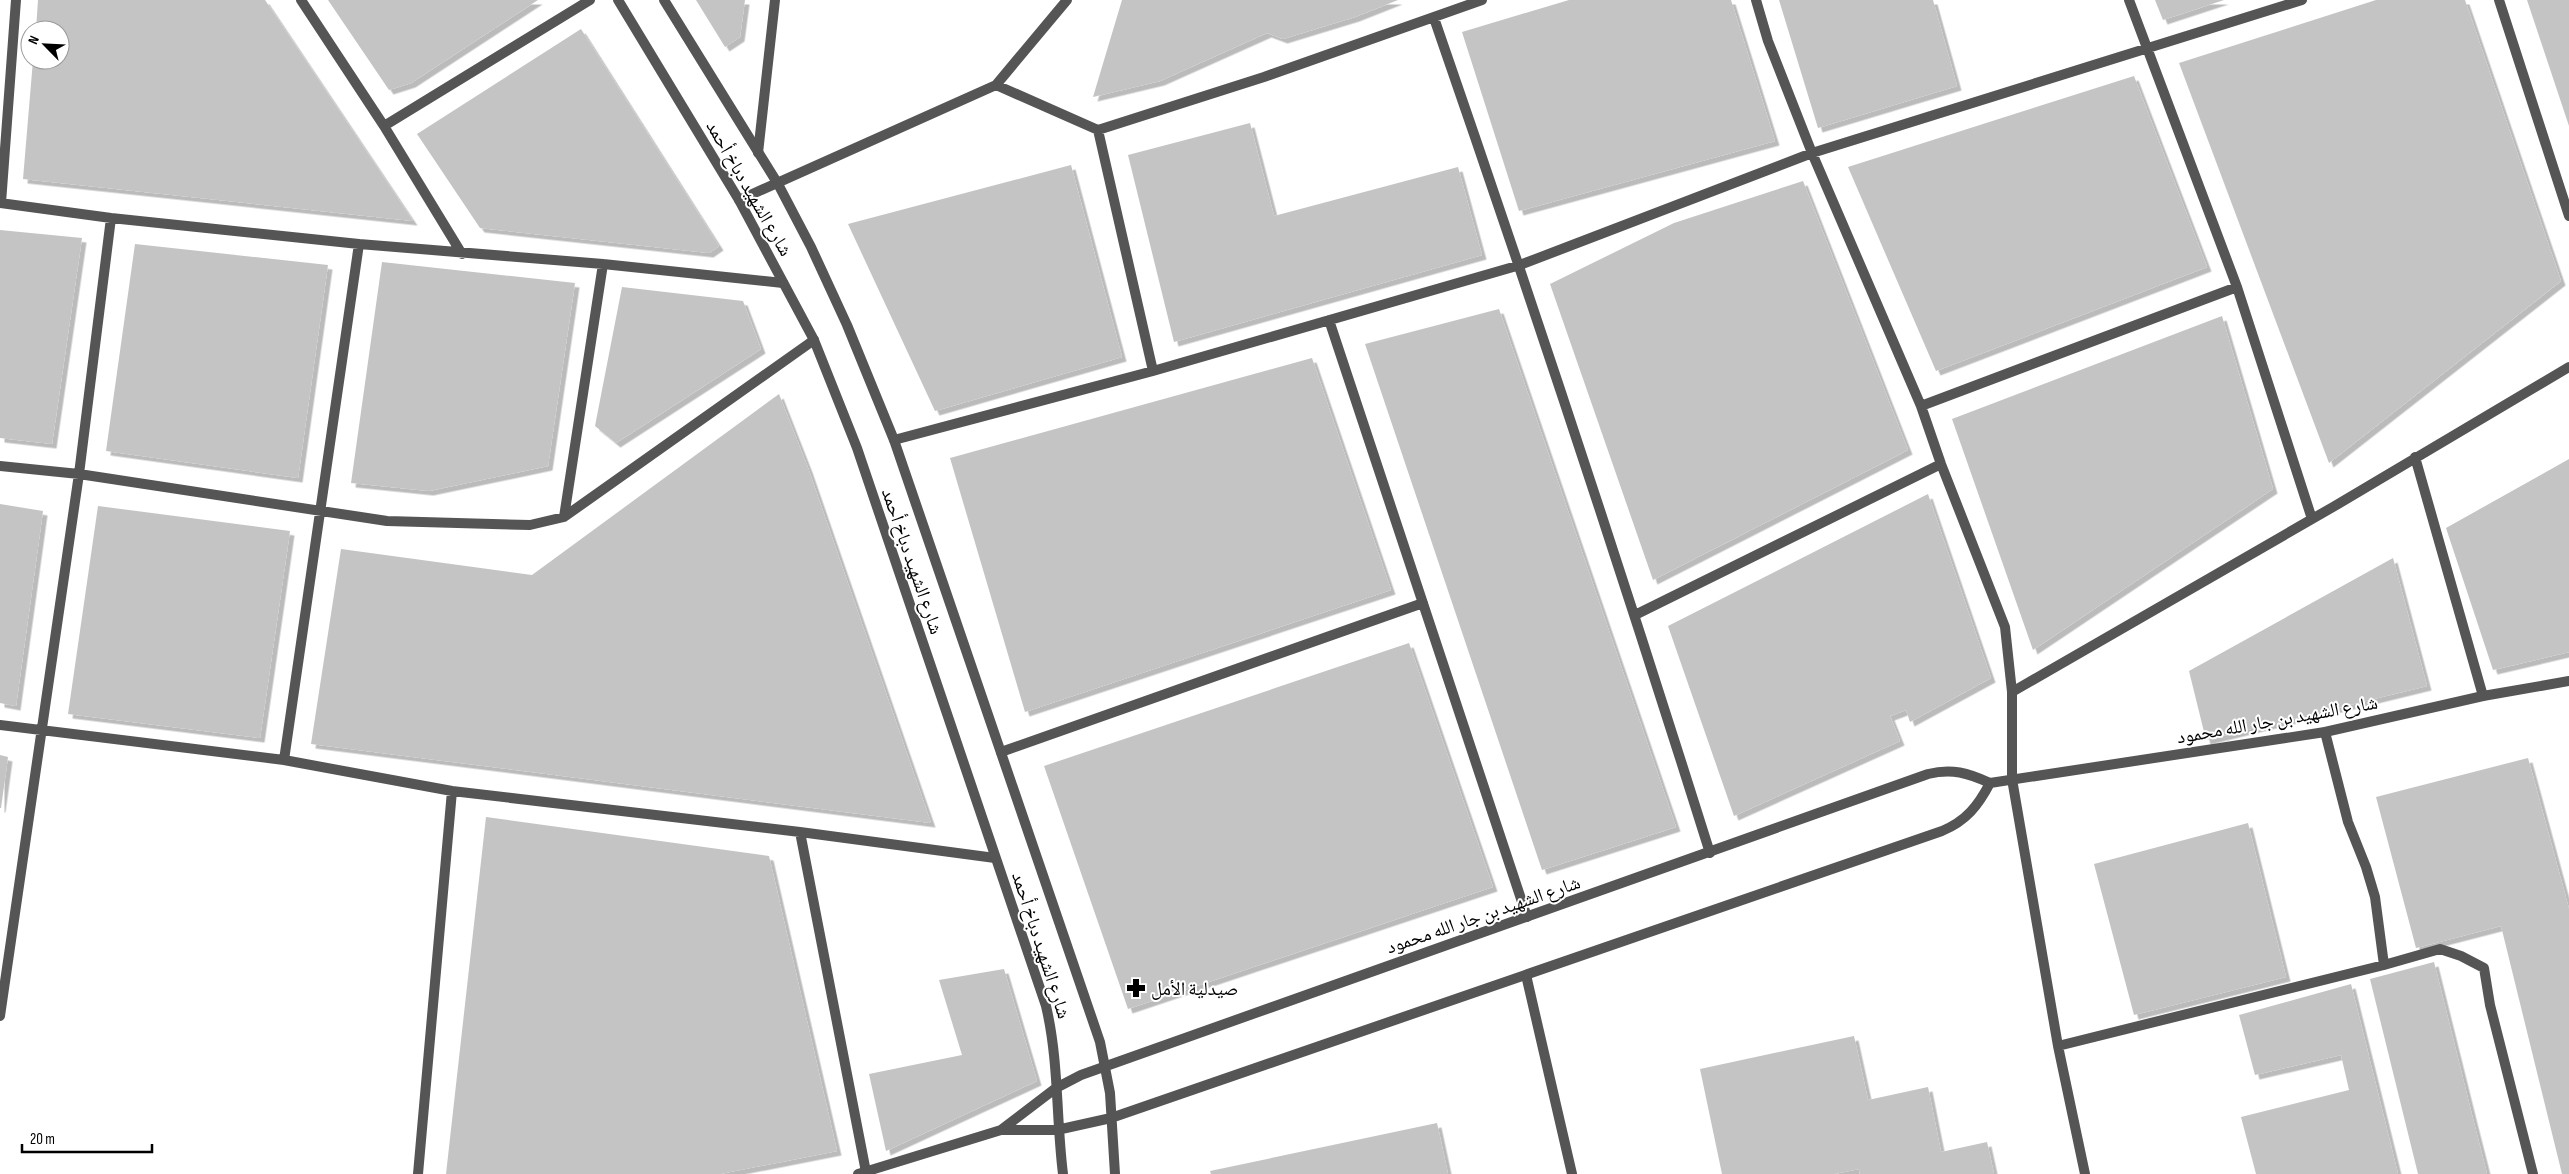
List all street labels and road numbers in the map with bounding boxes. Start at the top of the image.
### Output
street label: شارع الشهيد دباخ أحمد [701,116,797,261]
street label: شارع الشهيد دباخ أحمد [876,485,948,637]
street label: شارع الشهيد بن جار الله محمود [2175,691,2380,749]
street label: شارع الشهيد دباخ أحمد [1006,869,1076,1022]
street label: شارع الشهيد بن جار الله محمود [1383,871,1584,959]

